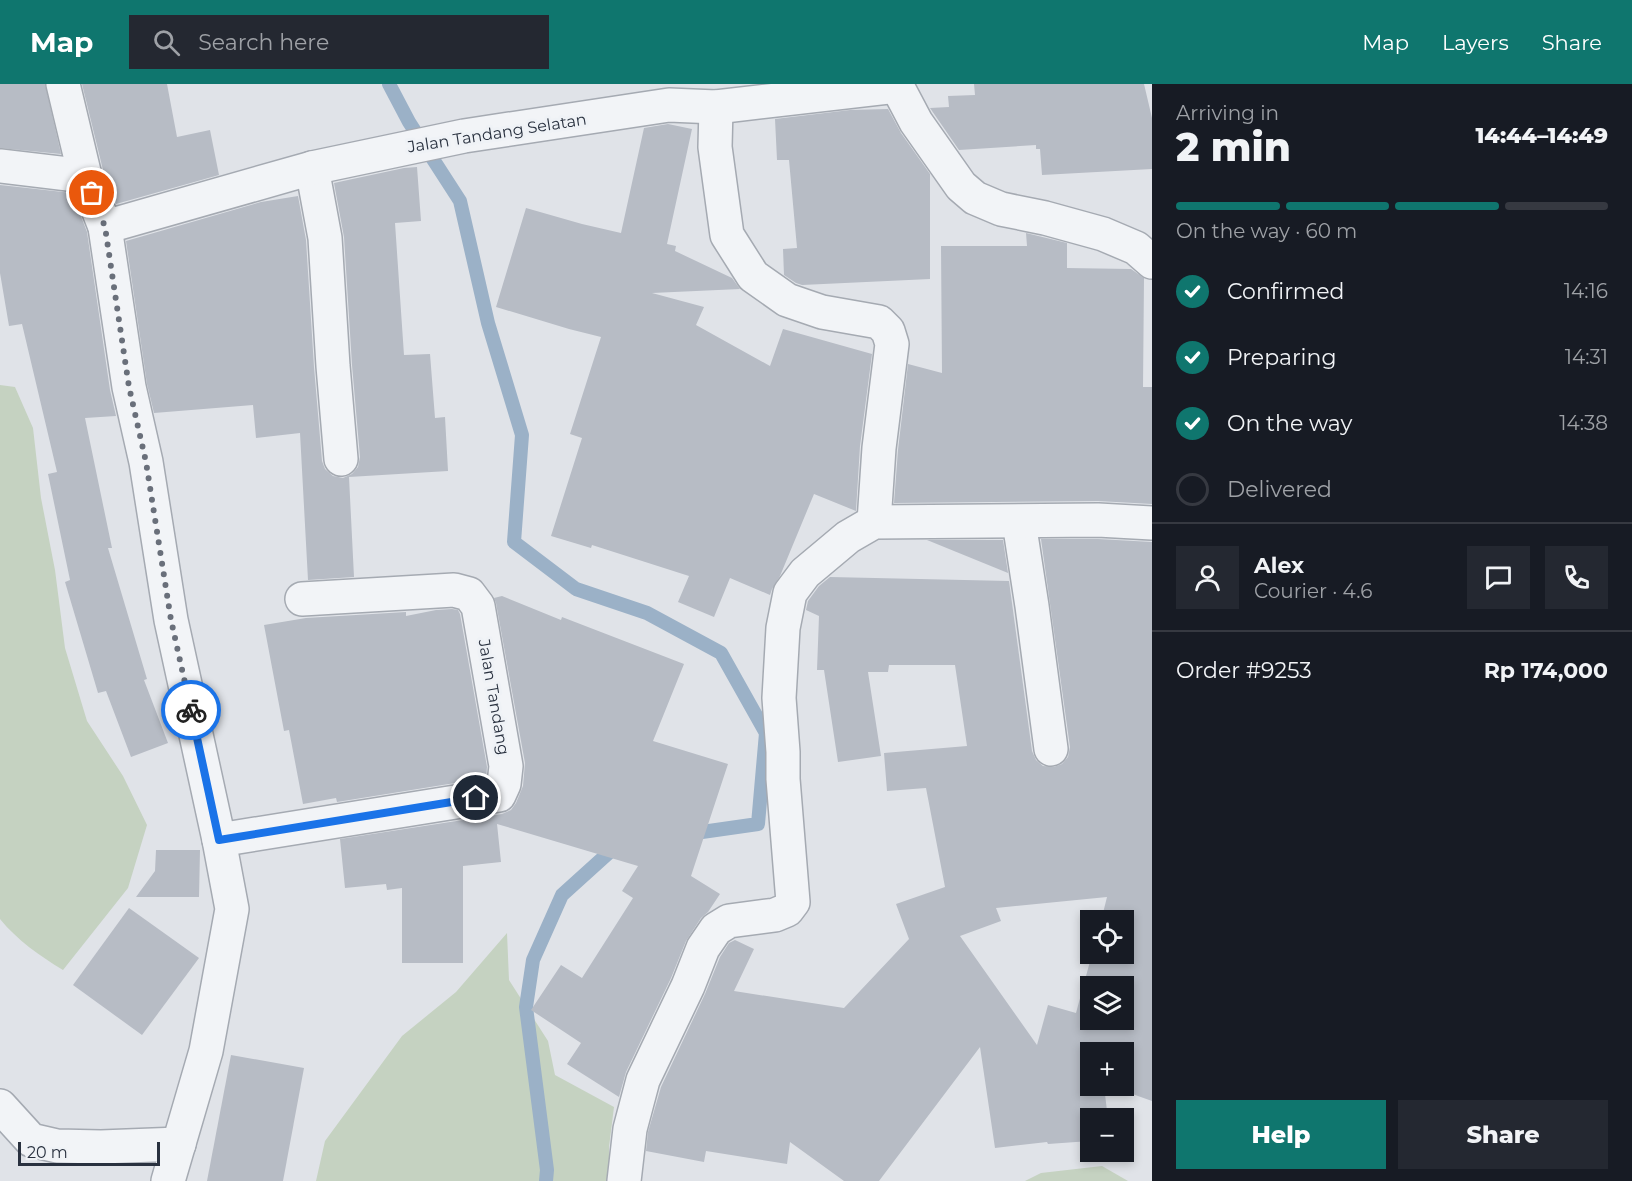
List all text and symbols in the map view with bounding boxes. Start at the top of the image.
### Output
search box [129,15,549,69]
text: Map [30,25,93,59]
icon: search [150,26,183,59]
text: Search here [198,29,329,56]
text: Map [1362,30,1409,55]
text: Layers [1442,30,1509,55]
text: Share [1542,30,1602,55]
text: Arriving in [1176,101,1279,125]
street label: Jalan Tandang Selatan [405,109,588,157]
text: 14:44–14:49 [1475,122,1608,149]
text: 2 min [1176,123,1291,171]
pin [66,167,117,218]
icon: bag [75,176,108,209]
text: On the way · 60 m [1176,219,1357,243]
icon: check [1176,275,1209,308]
text: Confirmed [1227,278,1344,305]
text: 14:16 [1564,279,1608,303]
icon: check [1176,341,1209,374]
text: Preparing [1227,344,1336,371]
text: 14:31 [1565,345,1608,369]
icon: check [1176,407,1209,440]
text: On the way [1227,410,1352,437]
text: 14:38 [1559,411,1608,435]
text: Delivered [1227,476,1332,503]
button: person [1176,546,1239,609]
button: chat [1467,546,1530,609]
button: phone [1545,546,1608,609]
text: Alex [1254,552,1304,579]
text: Courier · 4.6 [1254,579,1372,603]
street label: Jalan Tandang [474,637,514,756]
text: Order #9253 [1176,657,1312,684]
text: Rp 174,000 [1484,657,1608,684]
courier [161,680,221,740]
icon: bike [175,694,208,727]
pin [450,772,501,823]
icon: home [459,781,492,814]
map controls [1080,910,1134,1162]
button: locate [1080,910,1134,964]
button: layers [1080,976,1134,1030]
button: + [1080,1042,1134,1096]
button: Help [1176,1100,1386,1169]
button: Share [1398,1100,1608,1169]
button: − [1080,1108,1134,1162]
scale bar [18,1139,160,1166]
text: 20 m [27,1143,68,1162]

